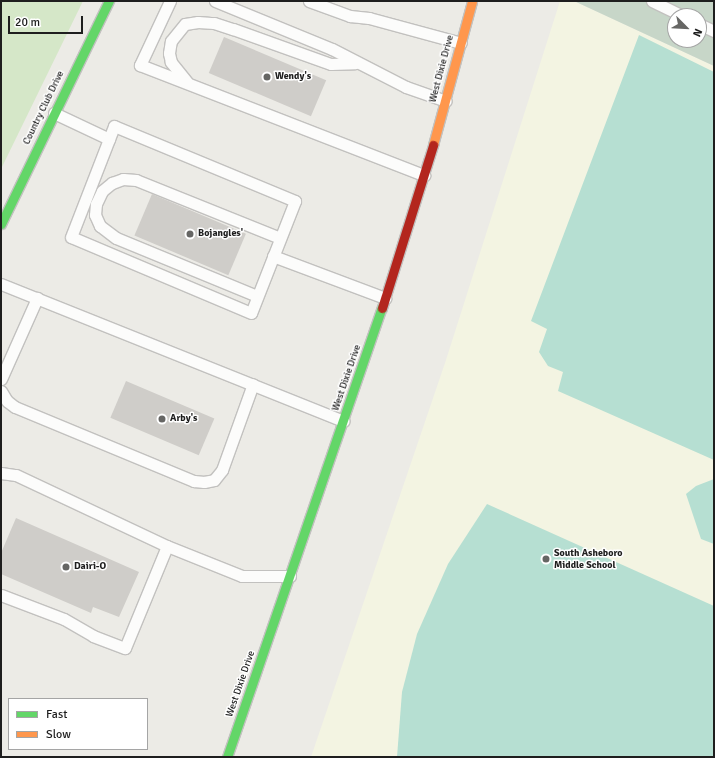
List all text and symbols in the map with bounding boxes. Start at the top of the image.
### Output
scale bar [10,8,85,34]
north arrow [667,8,707,48]
text: 20 m [15,15,40,30]
text: N [690,27,705,39]
street label: West Dixie Drive [427,34,457,104]
street label: Country Club Drive [21,69,67,147]
place label: Wendy's [275,71,311,83]
marker: Wendy's [262,72,272,82]
place label: Bojangles' [198,228,243,240]
marker: Bojangles' [185,229,195,239]
street label: West Dixie Drive [330,343,364,413]
place label: Arby's [170,413,197,425]
marker: Arby's [157,414,167,424]
place label: South Asheboro Middle School [554,547,622,570]
marker: South Asheboro Middle School [541,554,551,564]
place label: Dairi-O [74,561,106,573]
marker: Dairi-O [61,562,71,572]
street label: West Dixie Drive [224,649,258,719]
legend [8,698,148,750]
text: Fast [46,707,67,722]
text: Slow [46,727,71,742]

